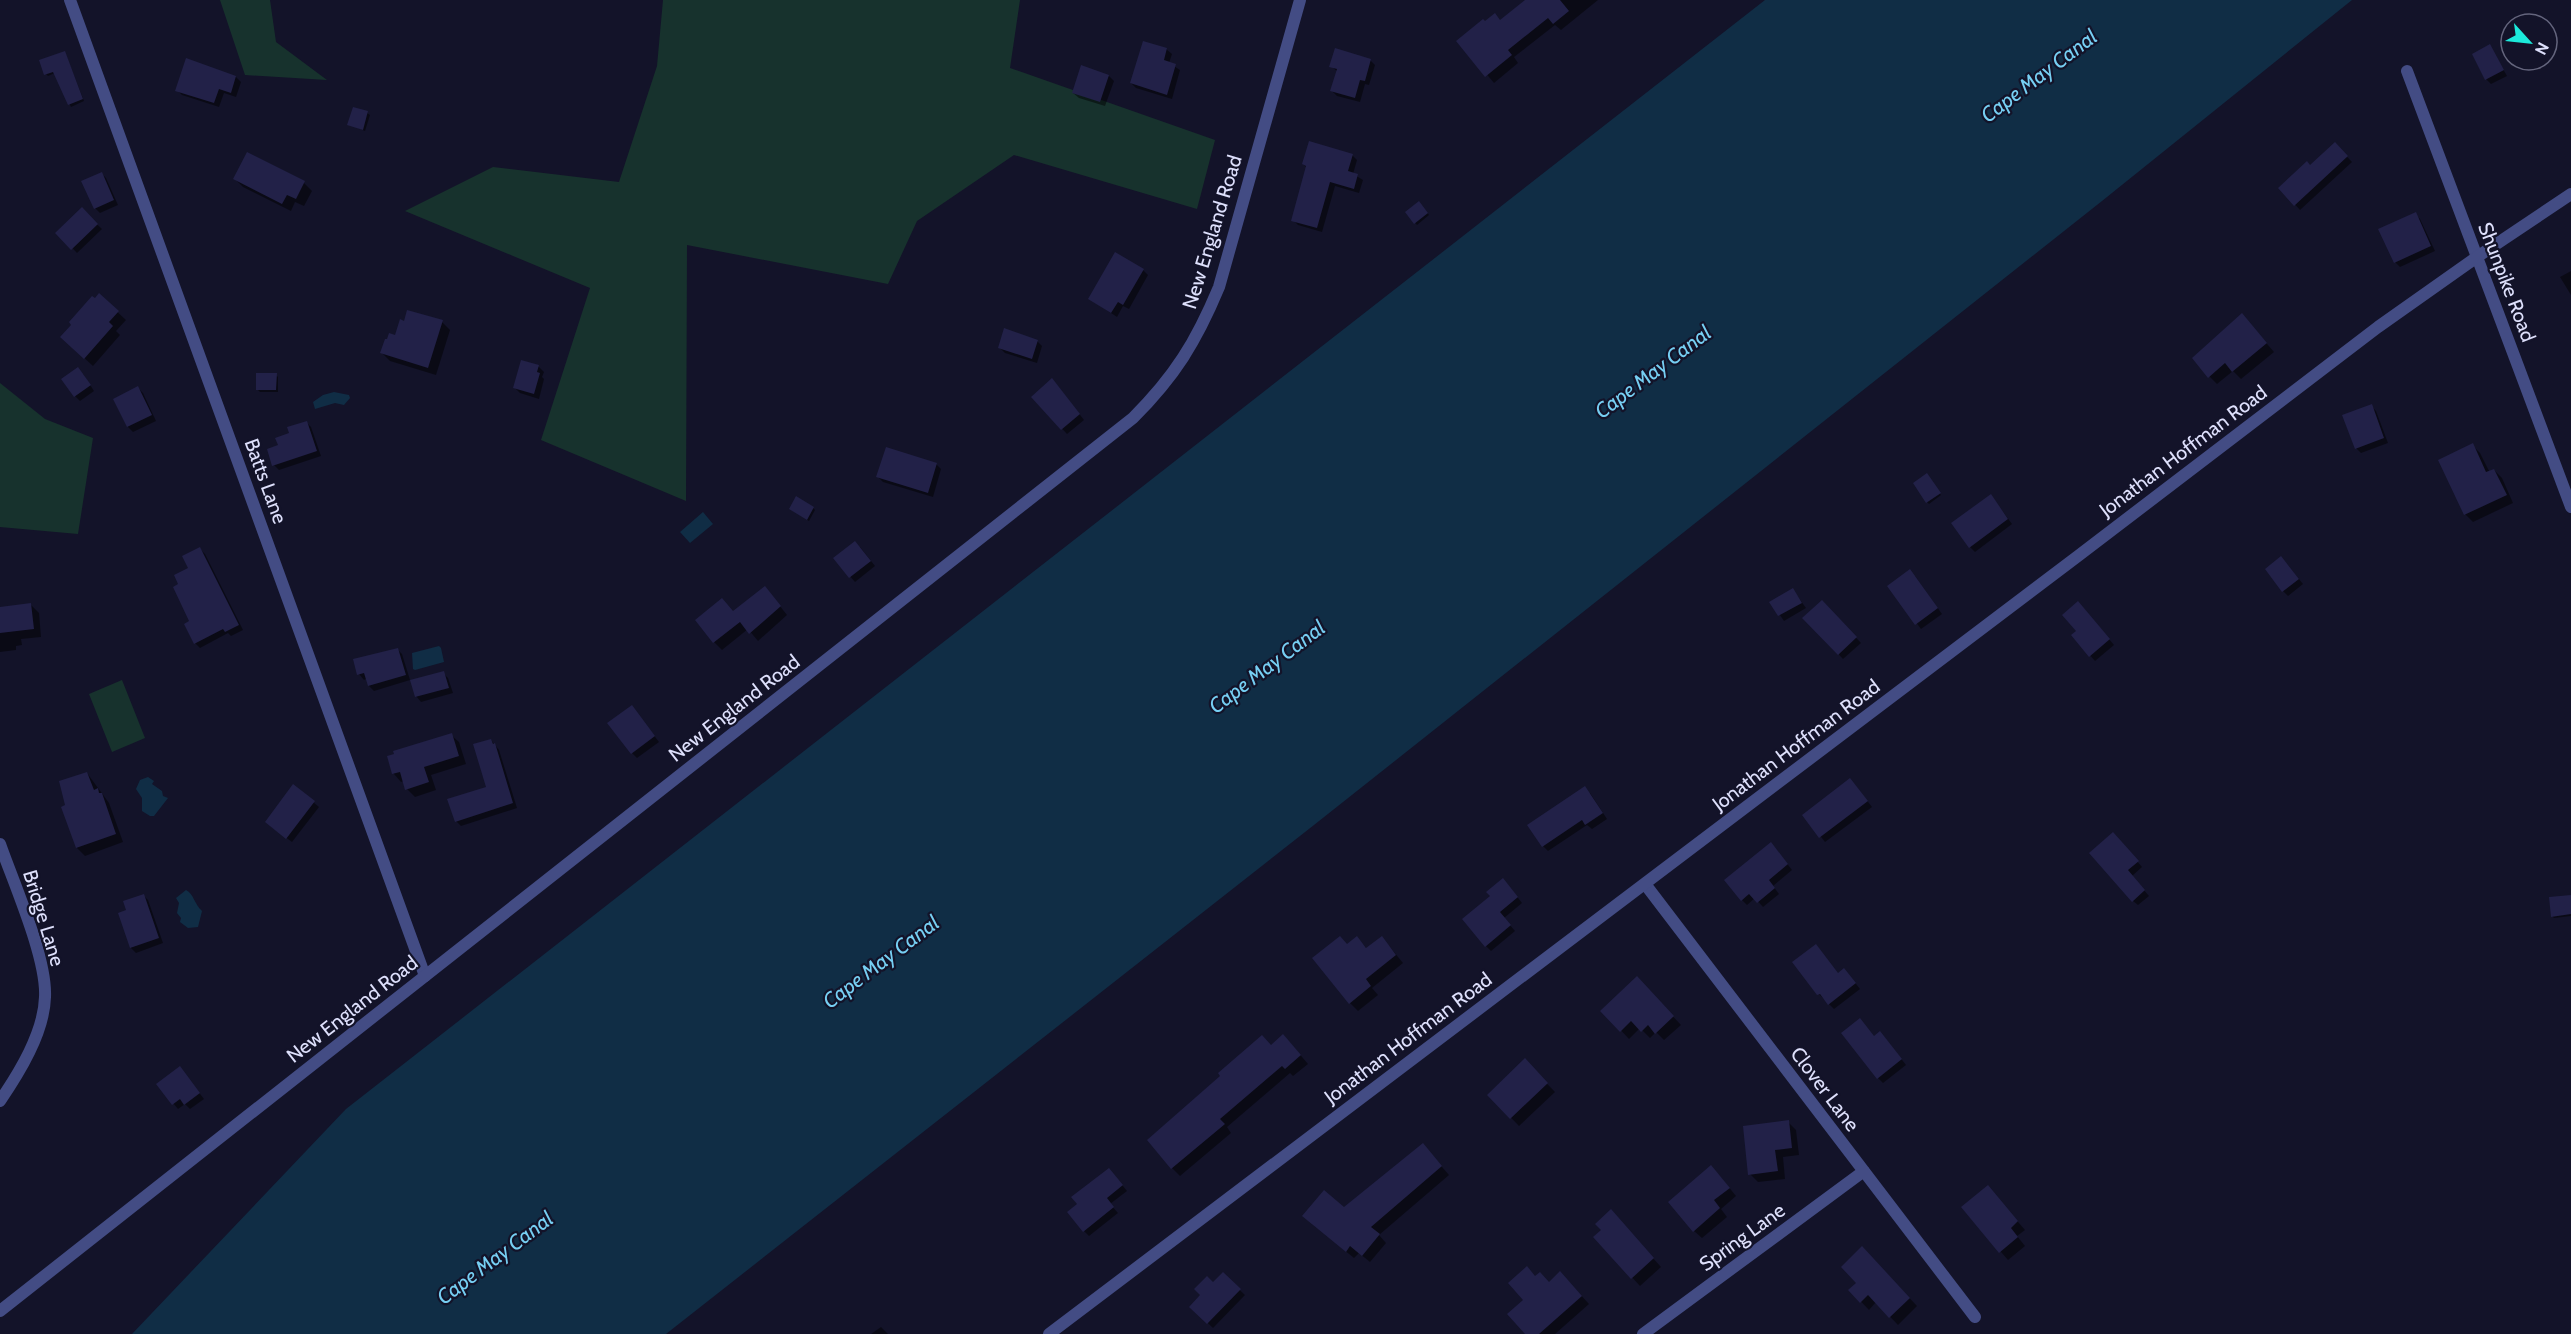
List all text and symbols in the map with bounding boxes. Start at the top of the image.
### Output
north arrow [2499,12,2559,72]
water label: Cape May Canal [1976,24,2102,127]
text: N [2531,39,2553,58]
street label: New England Road [1177,152,1247,312]
street label: Shunpike Road [2473,219,2541,345]
water label: Cape May Canal [1590,320,1716,423]
street label: Jonathan Hoffman Road [2094,380,2271,522]
street label: Batts Lane [240,435,292,527]
water label: Cape May Canal [1204,615,1330,718]
street label: New England Road [664,649,804,767]
street label: Jonathan Hoffman Road [1707,674,1884,816]
street label: Bridge Lane [18,867,70,969]
water label: Cape May Canal [818,910,944,1013]
street label: New England Road [282,950,422,1068]
street label: Jonathan Hoffman Road [1319,967,1496,1109]
street label: Clover Lane [1785,1042,1865,1136]
street label: Spring Lane [1695,1198,1789,1276]
water label: Cape May Canal [432,1206,558,1309]

